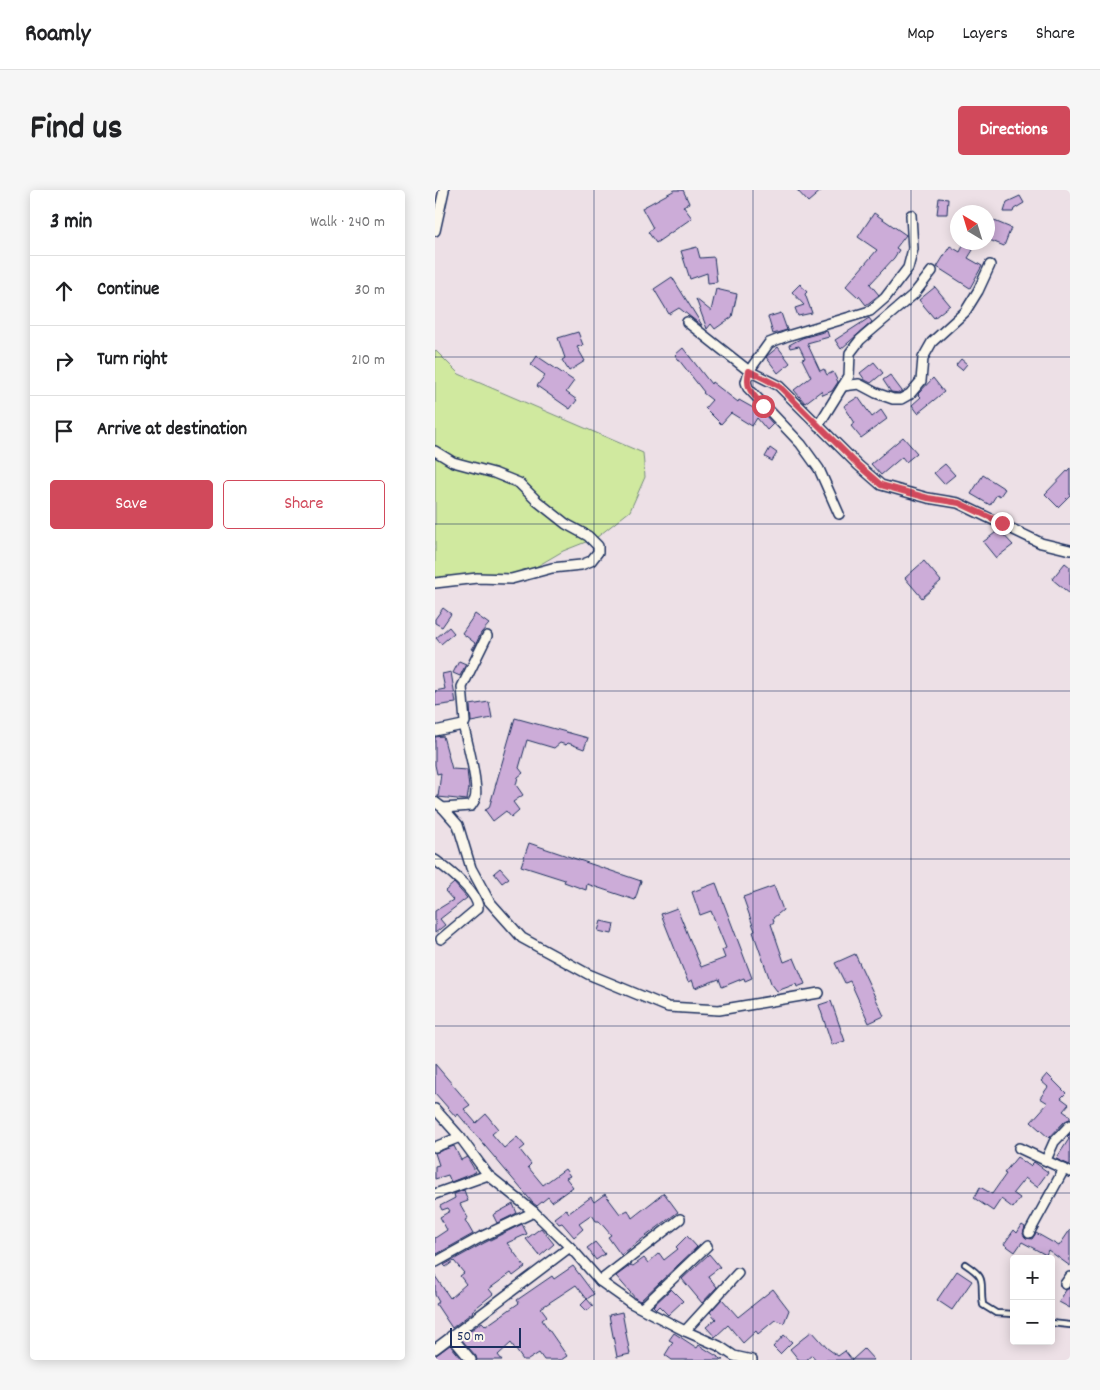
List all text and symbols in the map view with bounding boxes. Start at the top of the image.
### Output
text: Roamly [25,18,91,52]
text: Map [907,22,934,47]
text: Layers [962,22,1008,47]
text: Share [1036,22,1075,47]
text: Find us [30,105,122,155]
button: Directions [958,106,1070,155]
north arrow [950,205,995,250]
text: 3 min [50,208,92,238]
text: Walk · 240 m [310,211,385,234]
icon: ahead [50,277,78,305]
text: Continue [97,277,159,304]
text: 30 m [355,279,385,302]
icon: right [50,347,78,375]
text: Turn right [97,347,168,374]
text: 210 m [351,349,385,372]
route start [752,395,775,418]
icon: arrive [50,417,78,445]
text: Arrive at destination [97,417,247,444]
button: Save [50,480,213,529]
button: Share [223,480,385,529]
route end [991,512,1014,535]
map controls [1010,1255,1055,1345]
button: + [1010,1255,1055,1300]
button: − [1010,1300,1055,1345]
scale bar [450,1325,521,1348]
text: 50 m [457,1327,484,1347]

